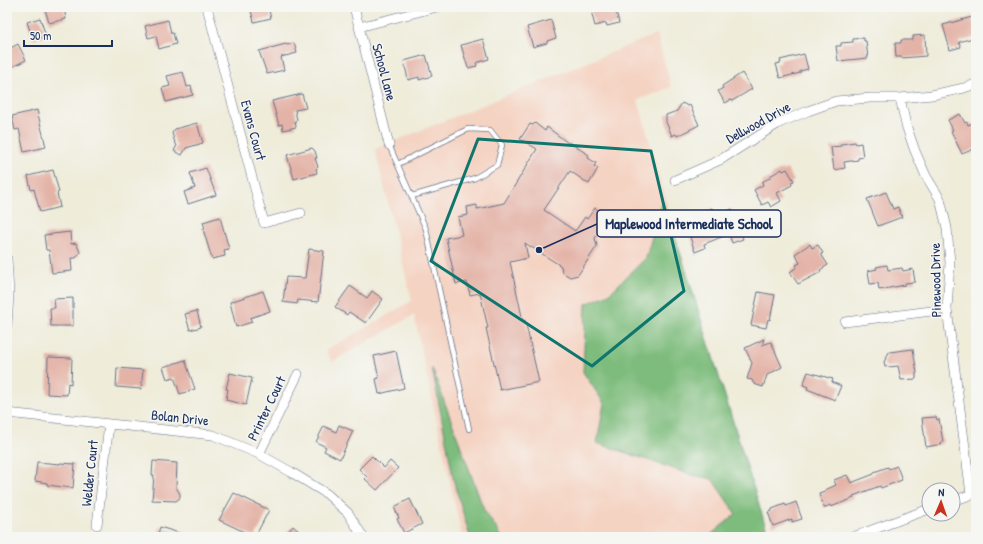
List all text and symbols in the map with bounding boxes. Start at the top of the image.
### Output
scale bar [24,22,112,48]
text: 50 m [30,27,51,44]
street label: School Lane [368,41,402,103]
street label: Dellwood Drive [722,96,794,148]
street label: Evans Court [237,98,271,162]
callout: Maplewood Intermediate School [597,210,781,237]
text: Maplewood Intermediate School [605,213,774,235]
street label: Pinewood Drive [925,242,945,317]
street label: Printer Court [242,372,290,443]
street label: Bolan Drive [150,405,210,430]
street label: Welder Court [76,439,102,507]
north arrow [921,482,961,522]
text: N [938,485,945,499]

